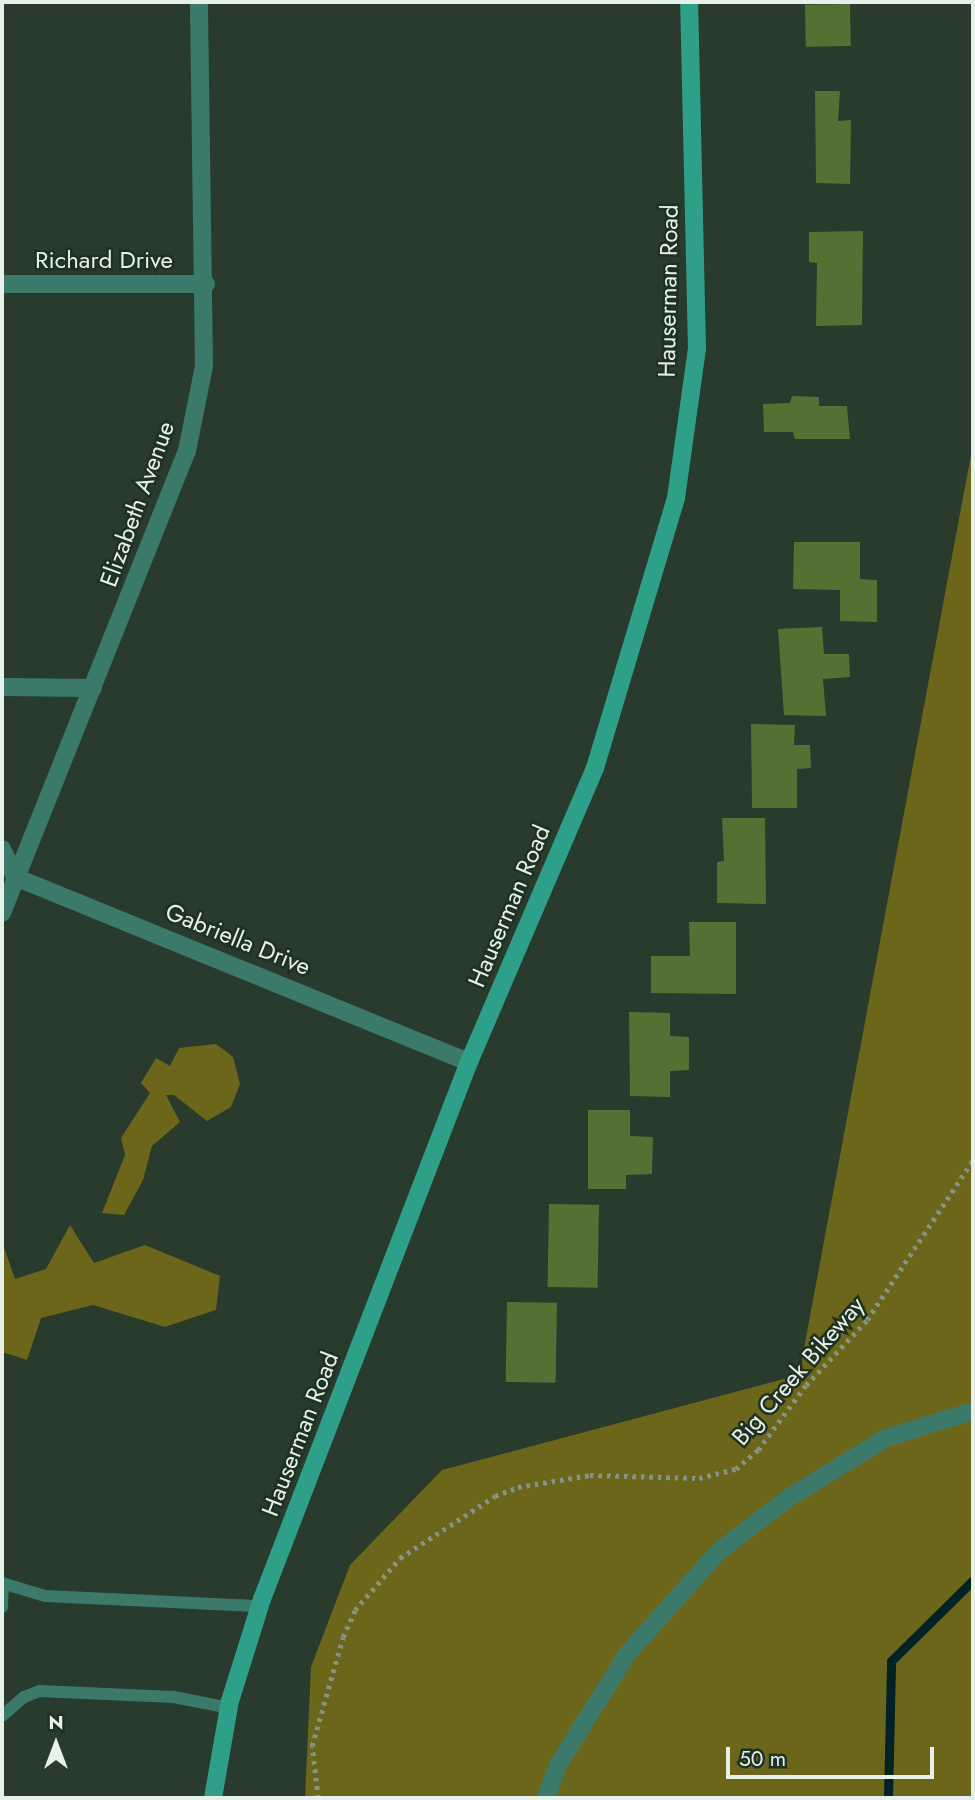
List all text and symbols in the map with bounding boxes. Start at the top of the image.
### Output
street label: Hauserman Road [652,204,684,378]
street label: Richard Drive [35,246,173,274]
street label: Elizabeth Avenue [94,417,180,591]
street label: Hauserman Road [462,821,556,991]
street label: Gabriella Drive [161,897,315,981]
street label: Big Creek Bikeway [726,1291,870,1451]
street label: Hauserman Road [255,1348,345,1520]
north arrow [21,1709,91,1779]
text: N [48,1709,64,1736]
scale bar [730,1734,938,1778]
text: 50 m [739,1744,786,1774]

